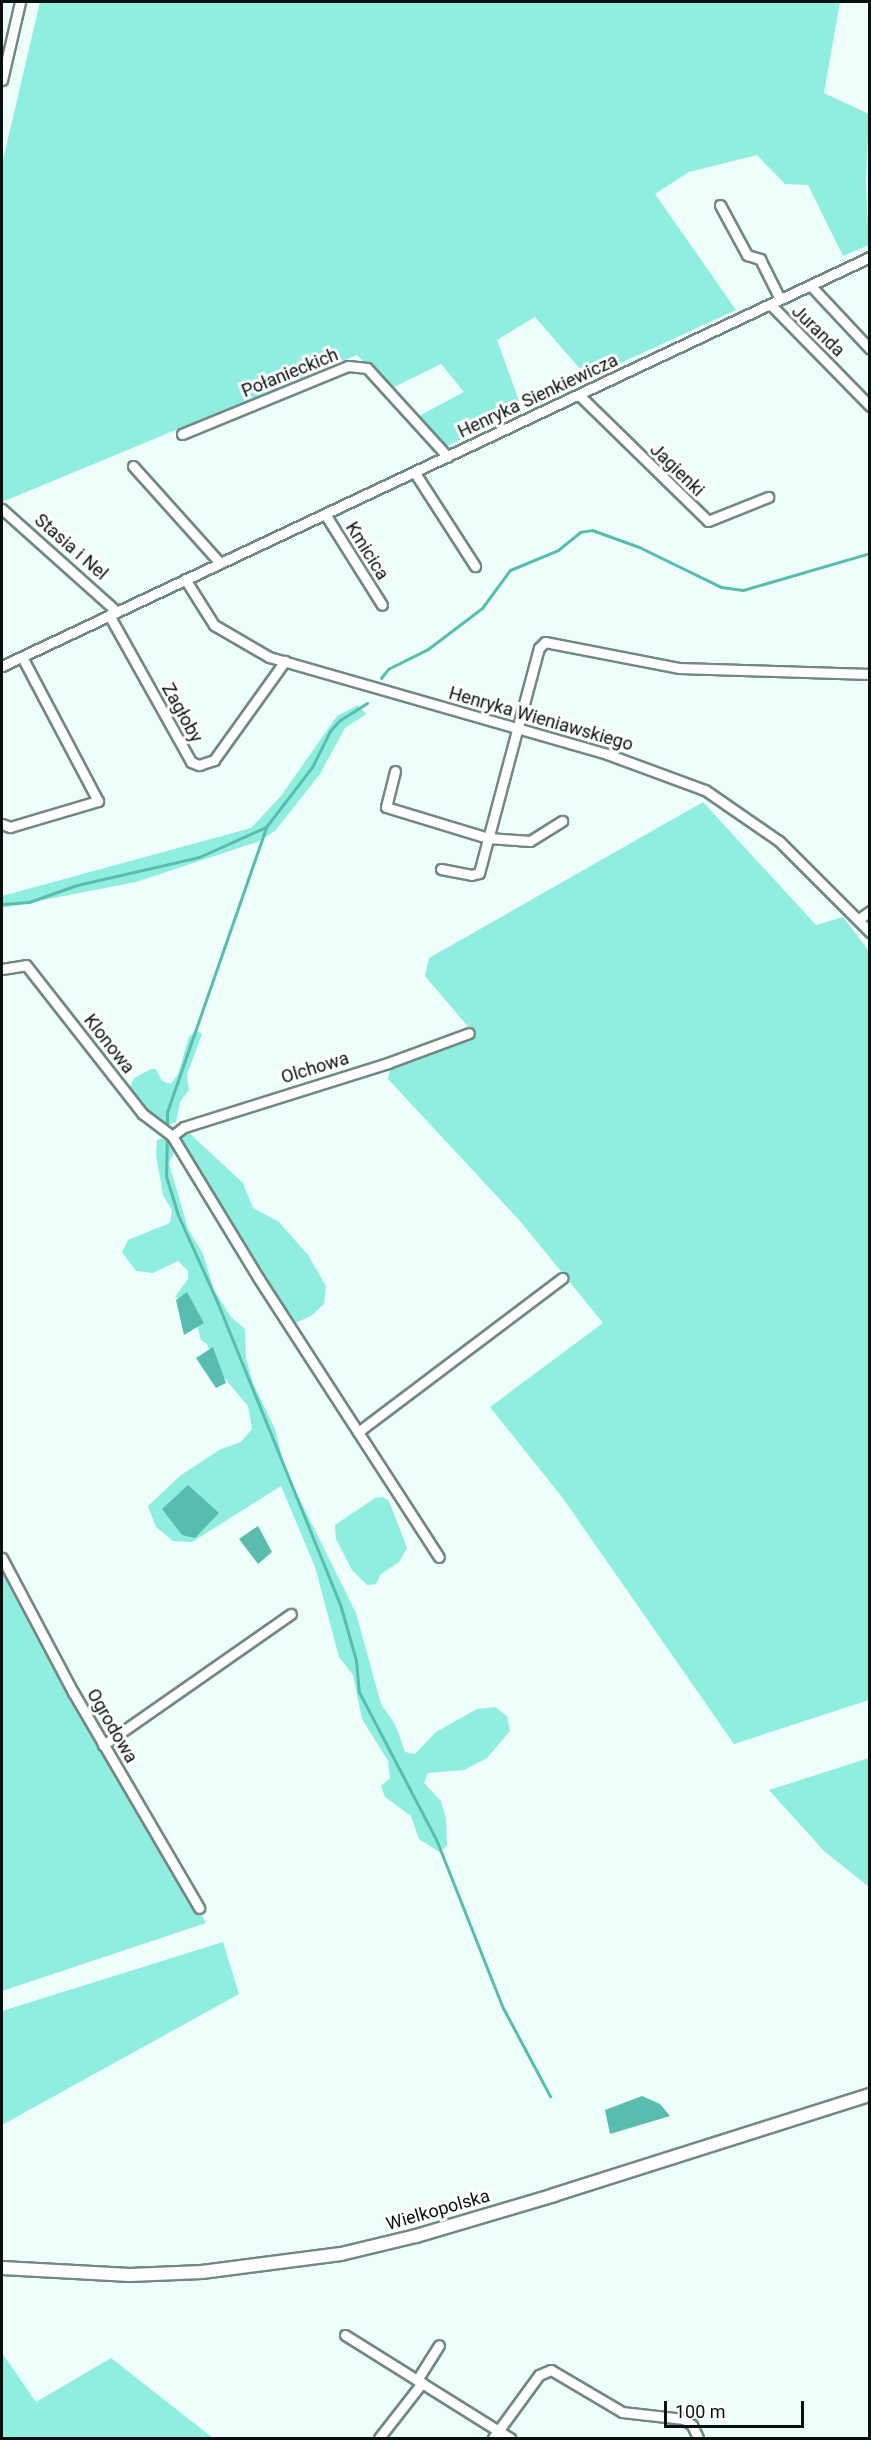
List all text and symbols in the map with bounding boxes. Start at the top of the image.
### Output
street label: Juranda [787,301,849,361]
street label: Połanieckich [239,344,341,402]
street label: Henryka Sienkiewicza [455,349,621,443]
street label: Jagienki [645,439,709,501]
street label: Stasia i Nel [30,509,112,585]
street label: Kmicica [341,518,393,584]
street label: Zagłoby [157,680,207,746]
street label: Henryka Wieniawskiego [446,682,636,756]
street label: Klonowa [79,1010,139,1078]
street label: Olchowa [279,1047,351,1089]
street label: Ogrodowa [82,1685,142,1767]
street label: Wielkopolska [384,2185,492,2235]
scale bar [667,2389,806,2427]
text: 100 m [675,2401,726,2422]

